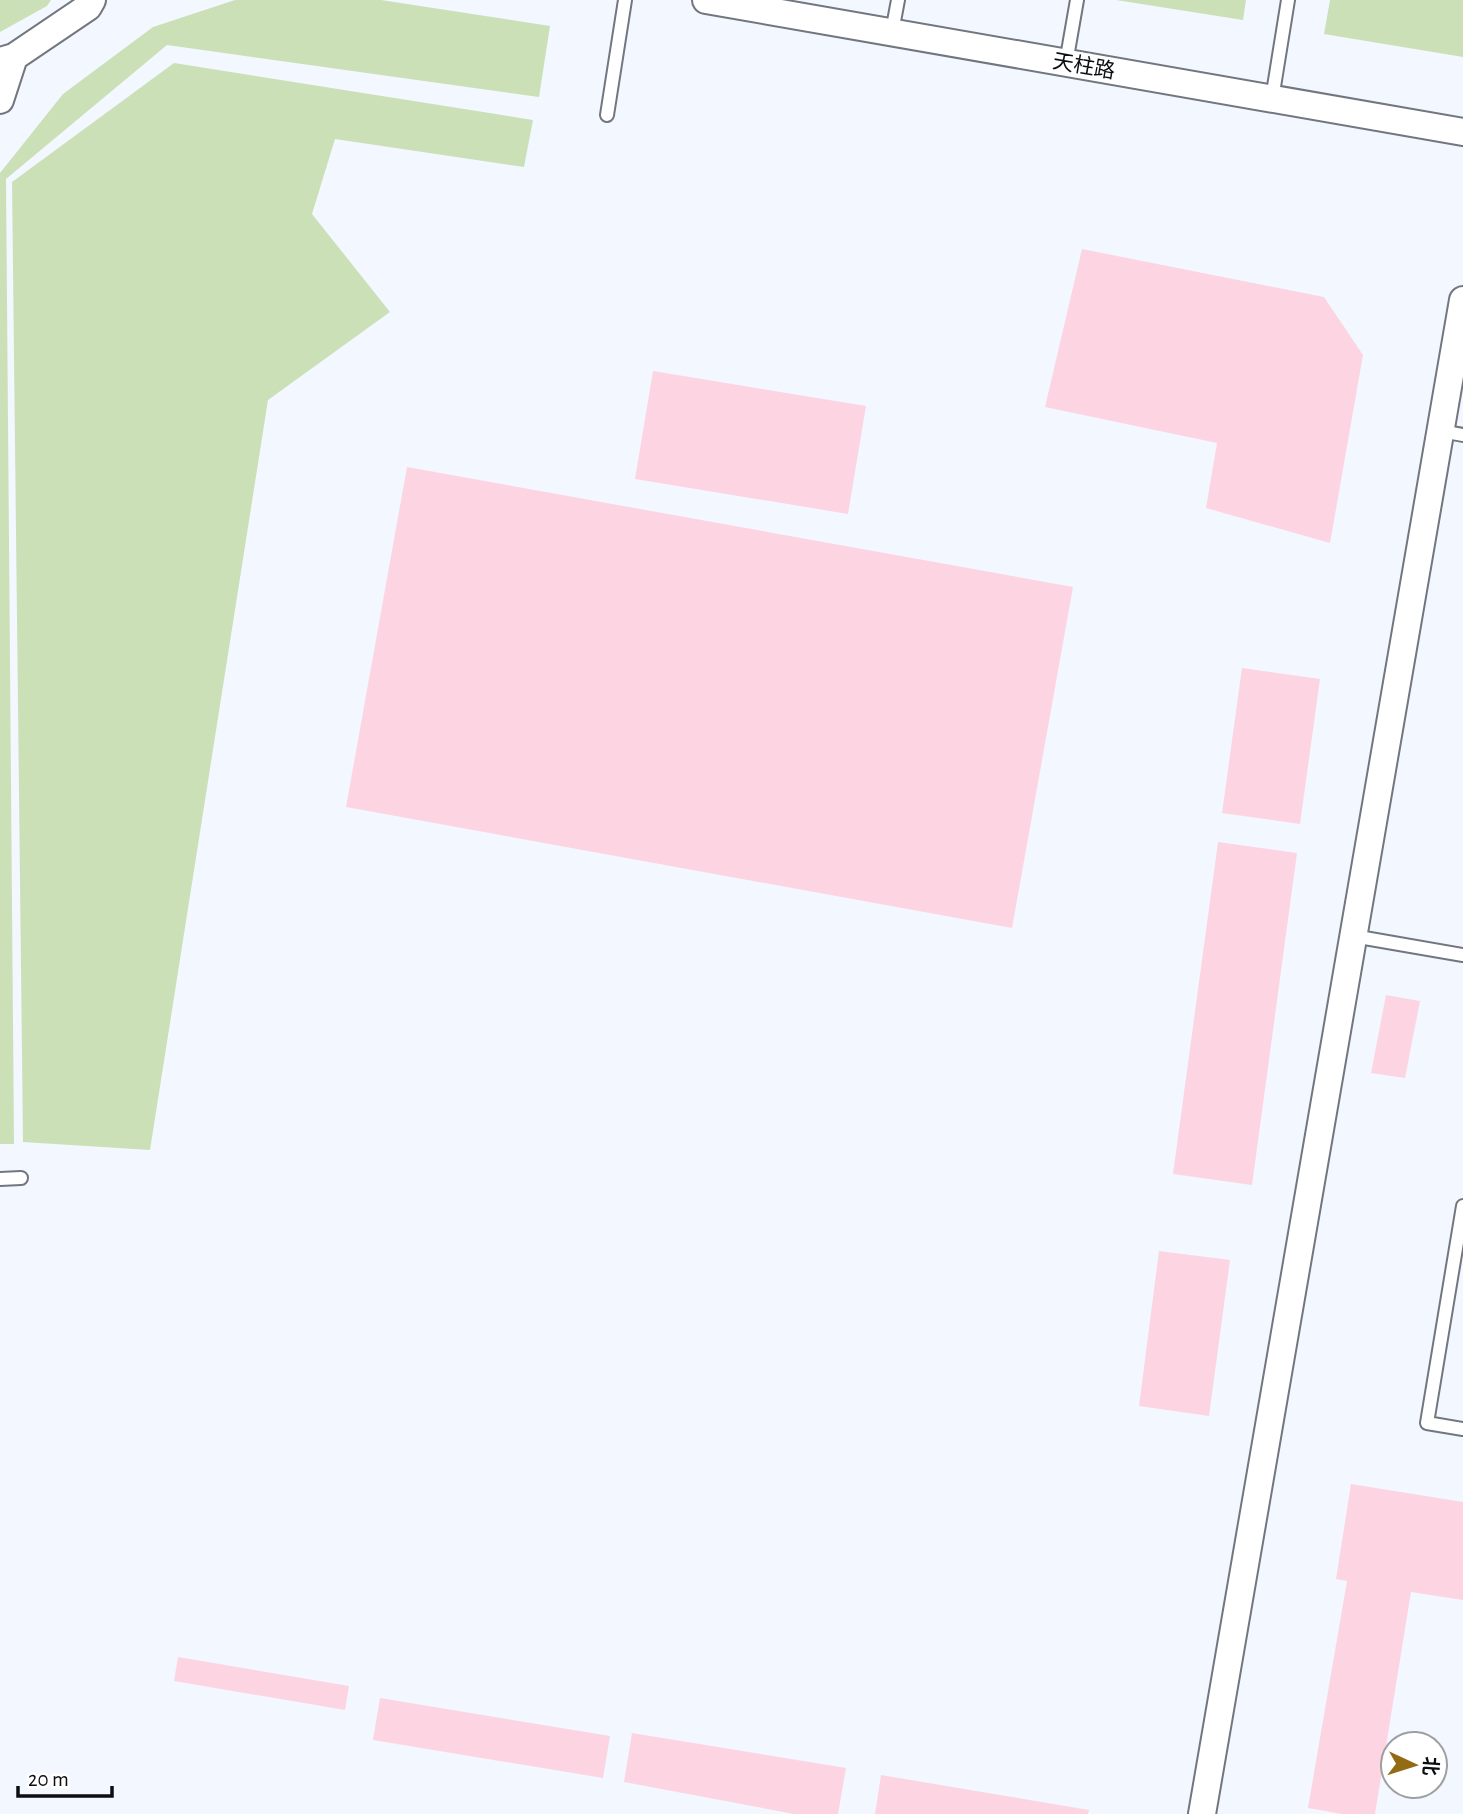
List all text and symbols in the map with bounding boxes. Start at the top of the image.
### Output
street label: 天柱路 [1051,50,1117,82]
north arrow [1379,1730,1449,1800]
scale bar [18,1755,112,1799]
text: 北 [1419,1756,1441,1776]
text: 20 m [28,1769,69,1790]

